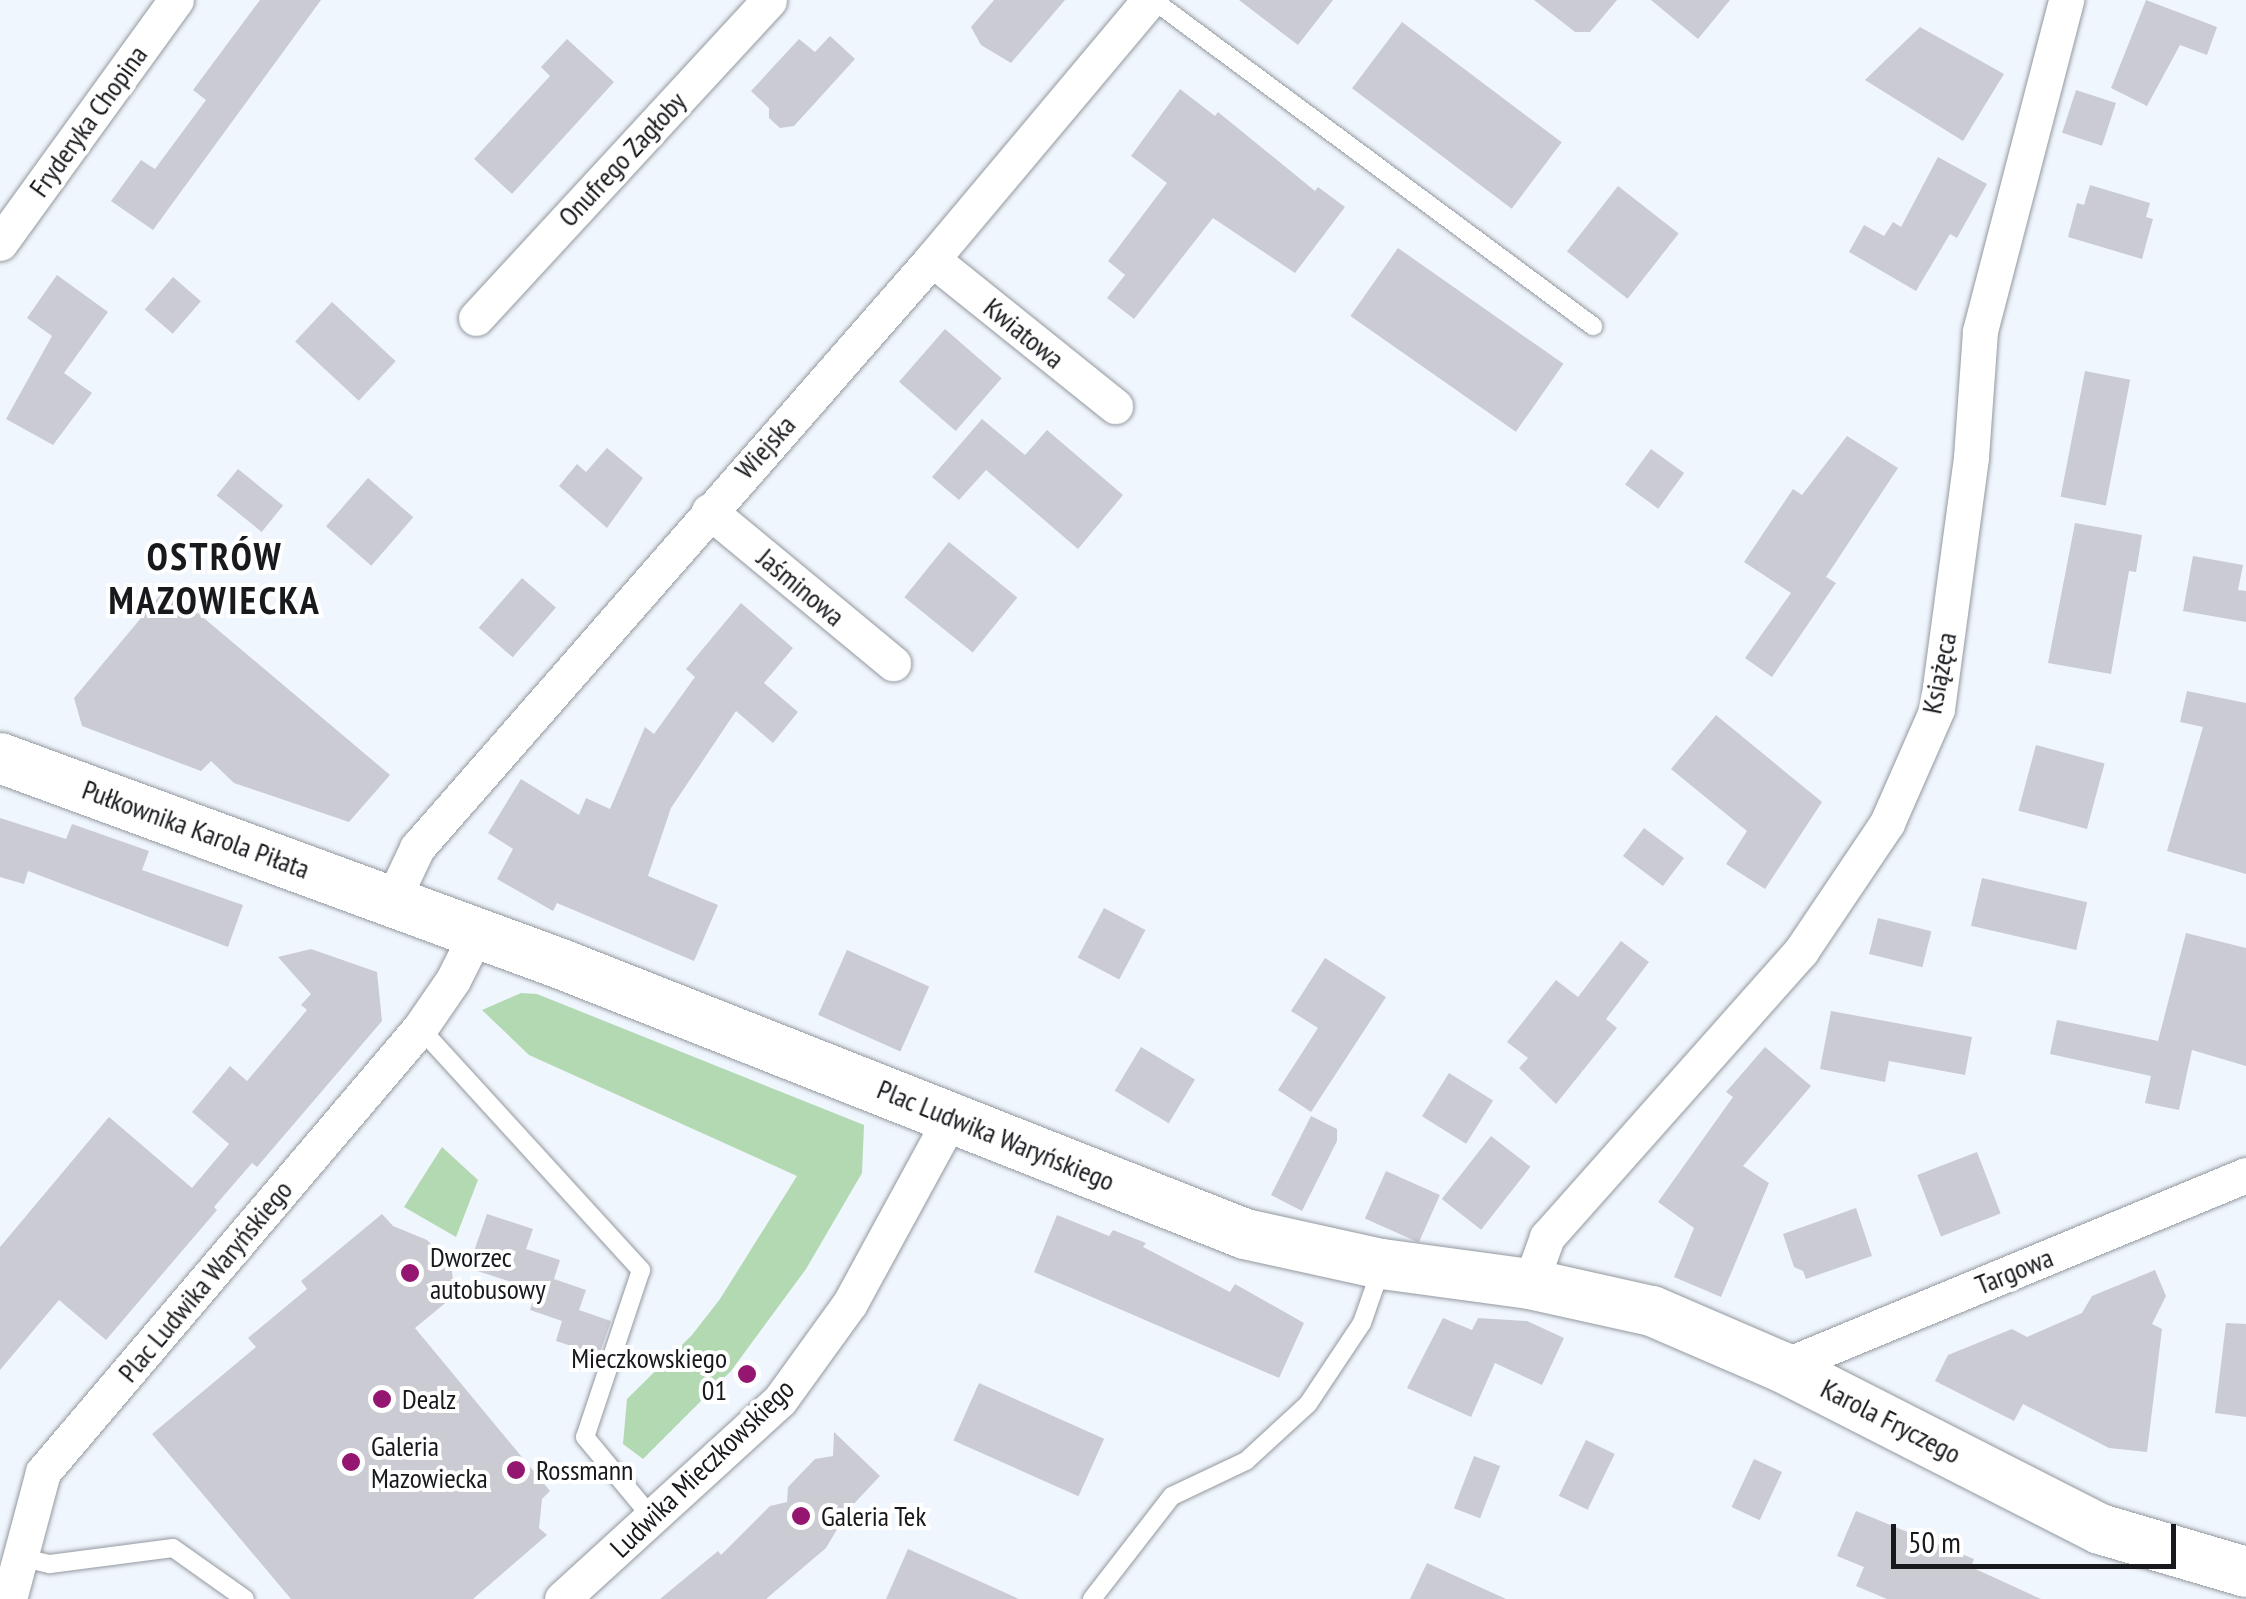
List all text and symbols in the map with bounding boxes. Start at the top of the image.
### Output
street label: Fryderyka Chopina [22,39,154,203]
street label: Onufrego Zagłoby [551,85,693,233]
street label: Kwiatowa [977,291,1071,375]
street label: Wiejska [728,408,802,486]
district label: OSTRÓW MAZOWIECKA [109,533,321,622]
street label: Jaśminowa [751,541,851,633]
street label: Książęca [1915,630,1963,716]
street label: Pułkownika Karola Piłata [78,772,314,886]
street label: Plac Ludwika Waryńskiego [872,1072,1120,1198]
street label: Plac Ludwika Waryńskiego [111,1173,299,1389]
place label: Dworzec autobusowy [430,1240,546,1306]
street label: Targowa [1970,1240,2058,1302]
marker: Dworzec autobusowy [399,1262,421,1284]
place label: Mieczkowskiego 01 [571,1341,727,1407]
marker: Mieczkowskiego 01 [736,1363,758,1385]
street label: Karola Fryczego [1815,1371,1967,1471]
street label: Ludwika Mieczkowskiego [603,1372,801,1564]
place label: Dealz [402,1382,456,1416]
marker: Dealz [371,1388,393,1410]
place label: Galeria Mazowiecka [371,1429,488,1495]
marker: Galeria Mazowiecka [340,1451,362,1473]
place label: Rossmann [536,1453,633,1487]
marker: Rossmann [505,1459,527,1481]
place label: Galeria Tek [821,1499,927,1533]
scale bar [1896,1504,2181,1566]
marker: Galeria Tek [790,1505,812,1527]
text: 50 m [1908,1522,1961,1561]

